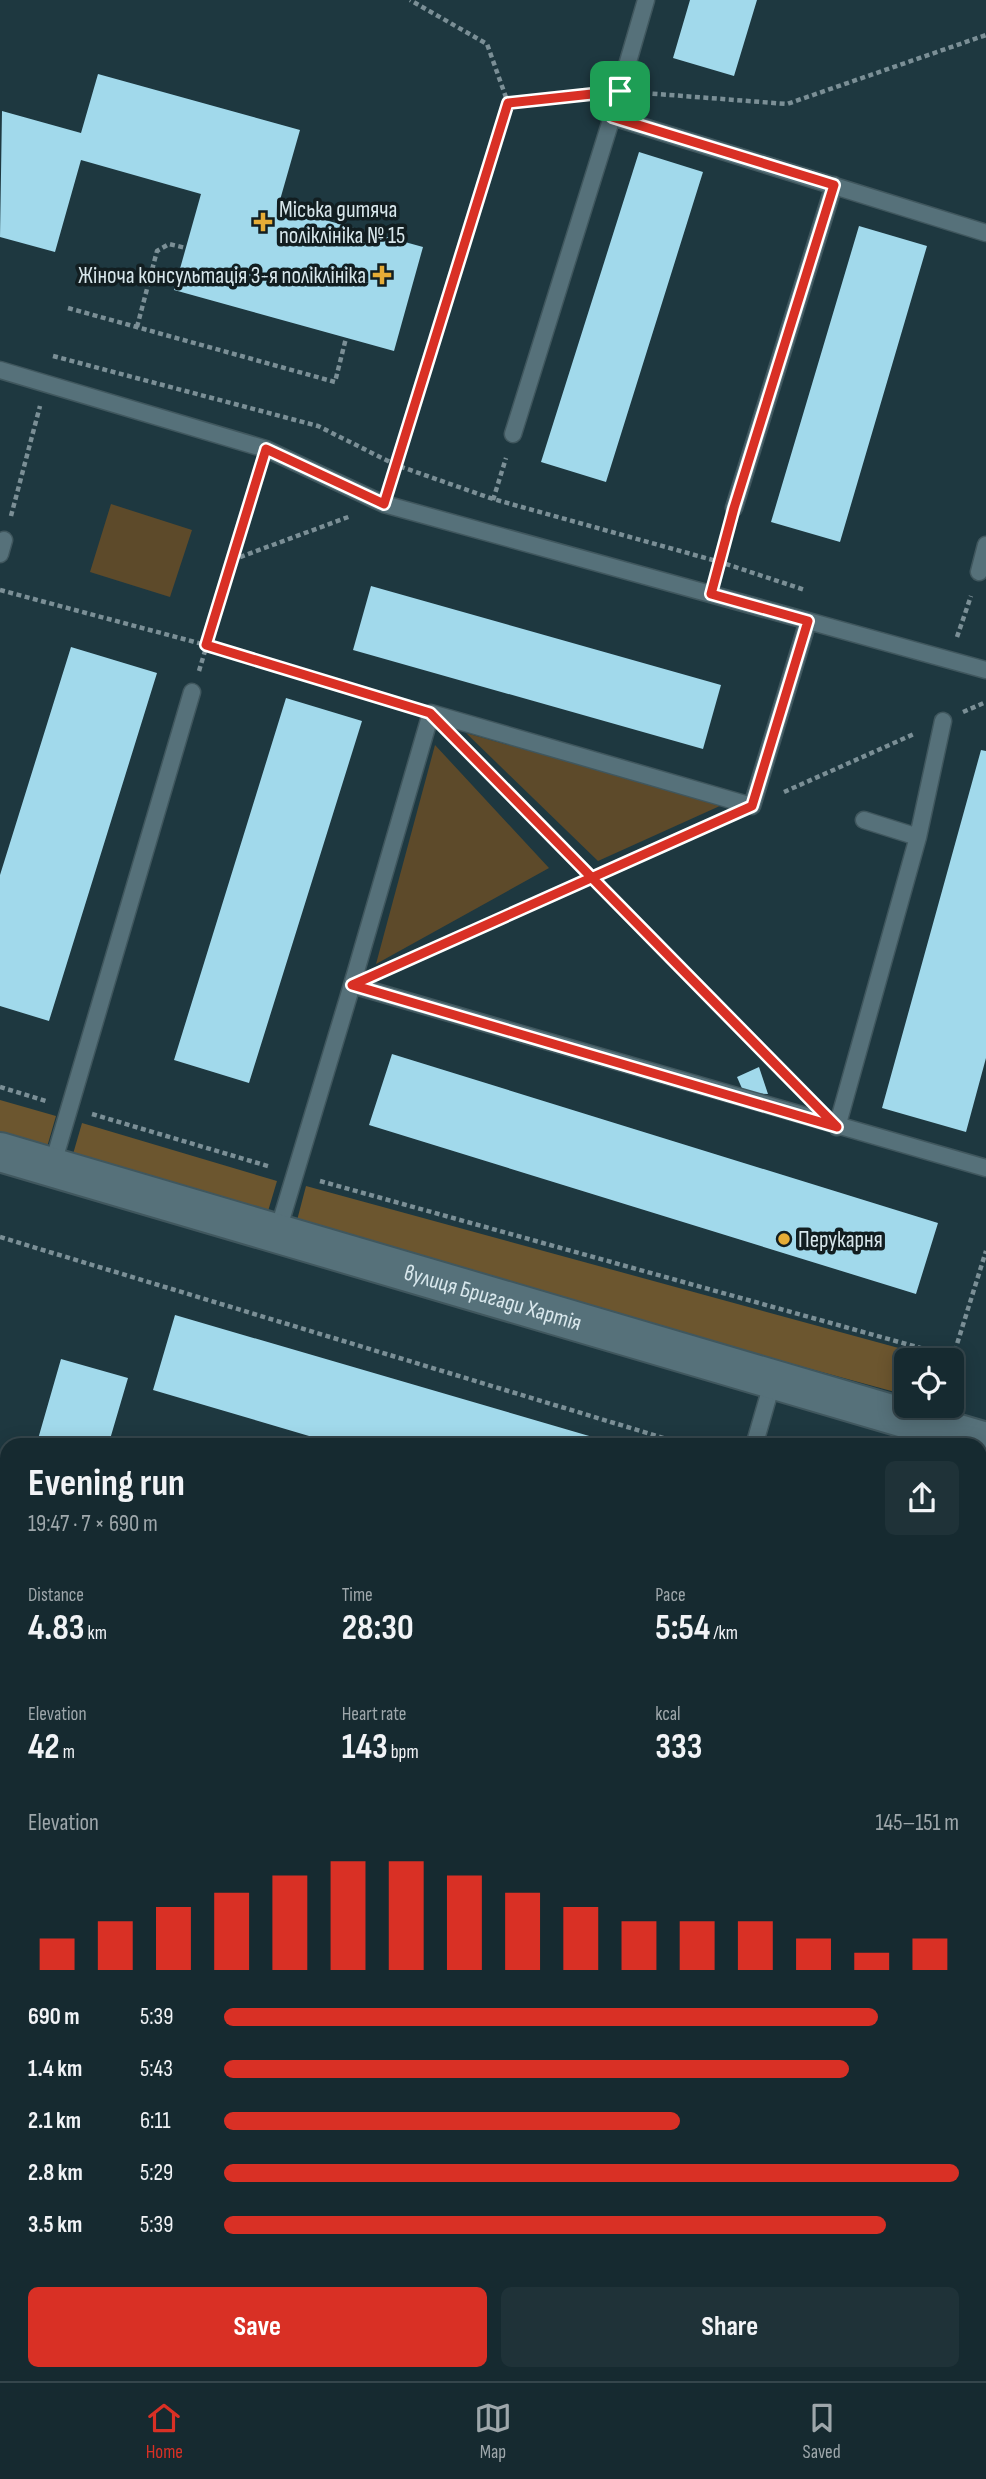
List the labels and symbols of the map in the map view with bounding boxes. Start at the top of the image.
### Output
pin [590,61,650,121]
place label: Міська дитяча поліклініка № 15 [279,196,405,250]
marker: Міська дитяча поліклініка № 15 [253,212,273,232]
place label: Жіноча консультація 3-я поліклініка [78,262,366,290]
marker: Жіноча консультація 3-я поліклініка [372,265,392,285]
place label: Перукарня [798,1226,883,1254]
marker: Перукарня [776,1231,792,1247]
street label: вулиця Бригади Хартія [401,1259,585,1337]

